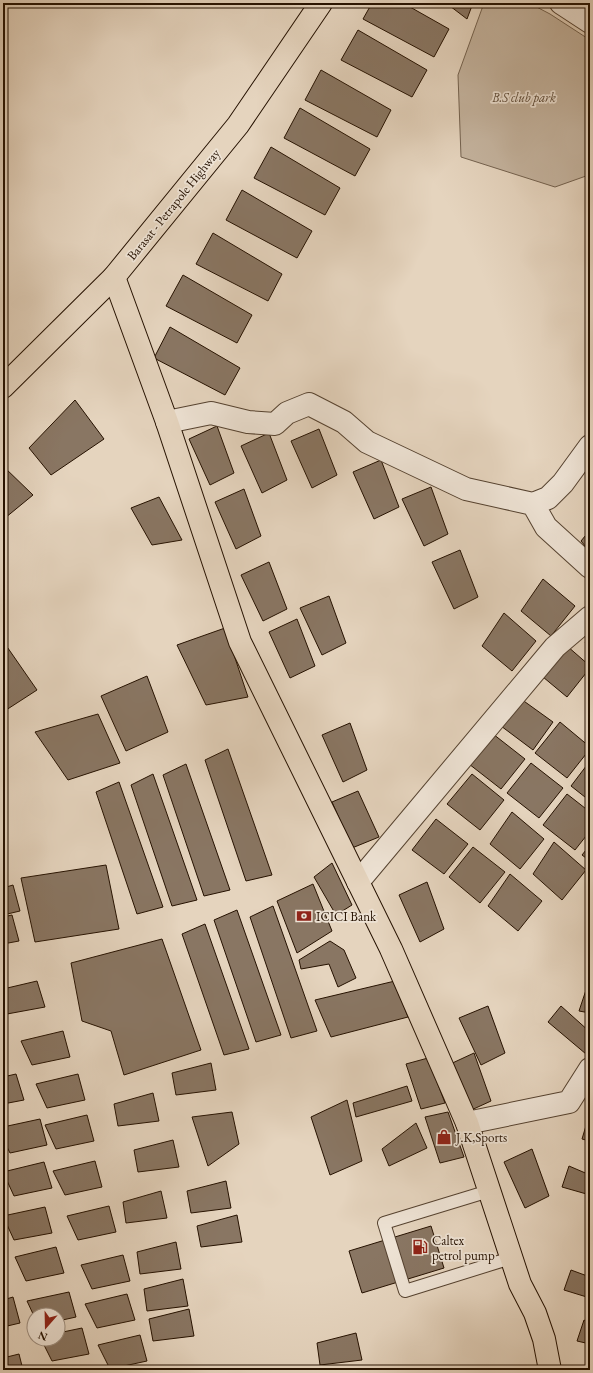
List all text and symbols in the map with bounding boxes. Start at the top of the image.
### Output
park label: B.S club park [491,89,556,106]
street label: Barasat - Petrapole Highway [123,145,224,264]
bank icon: ICICI Bank [295,907,313,925]
place label: ICICI Bank [316,908,377,925]
shop icon: J.K,Sports [435,1128,453,1146]
place label: J.K,Sports [455,1129,507,1146]
place label: Caltex petrol pump [432,1232,495,1264]
fuel station icon: Caltex petrol pump [411,1238,429,1256]
north arrow [26,1307,66,1347]
text: N [36,1328,49,1344]

